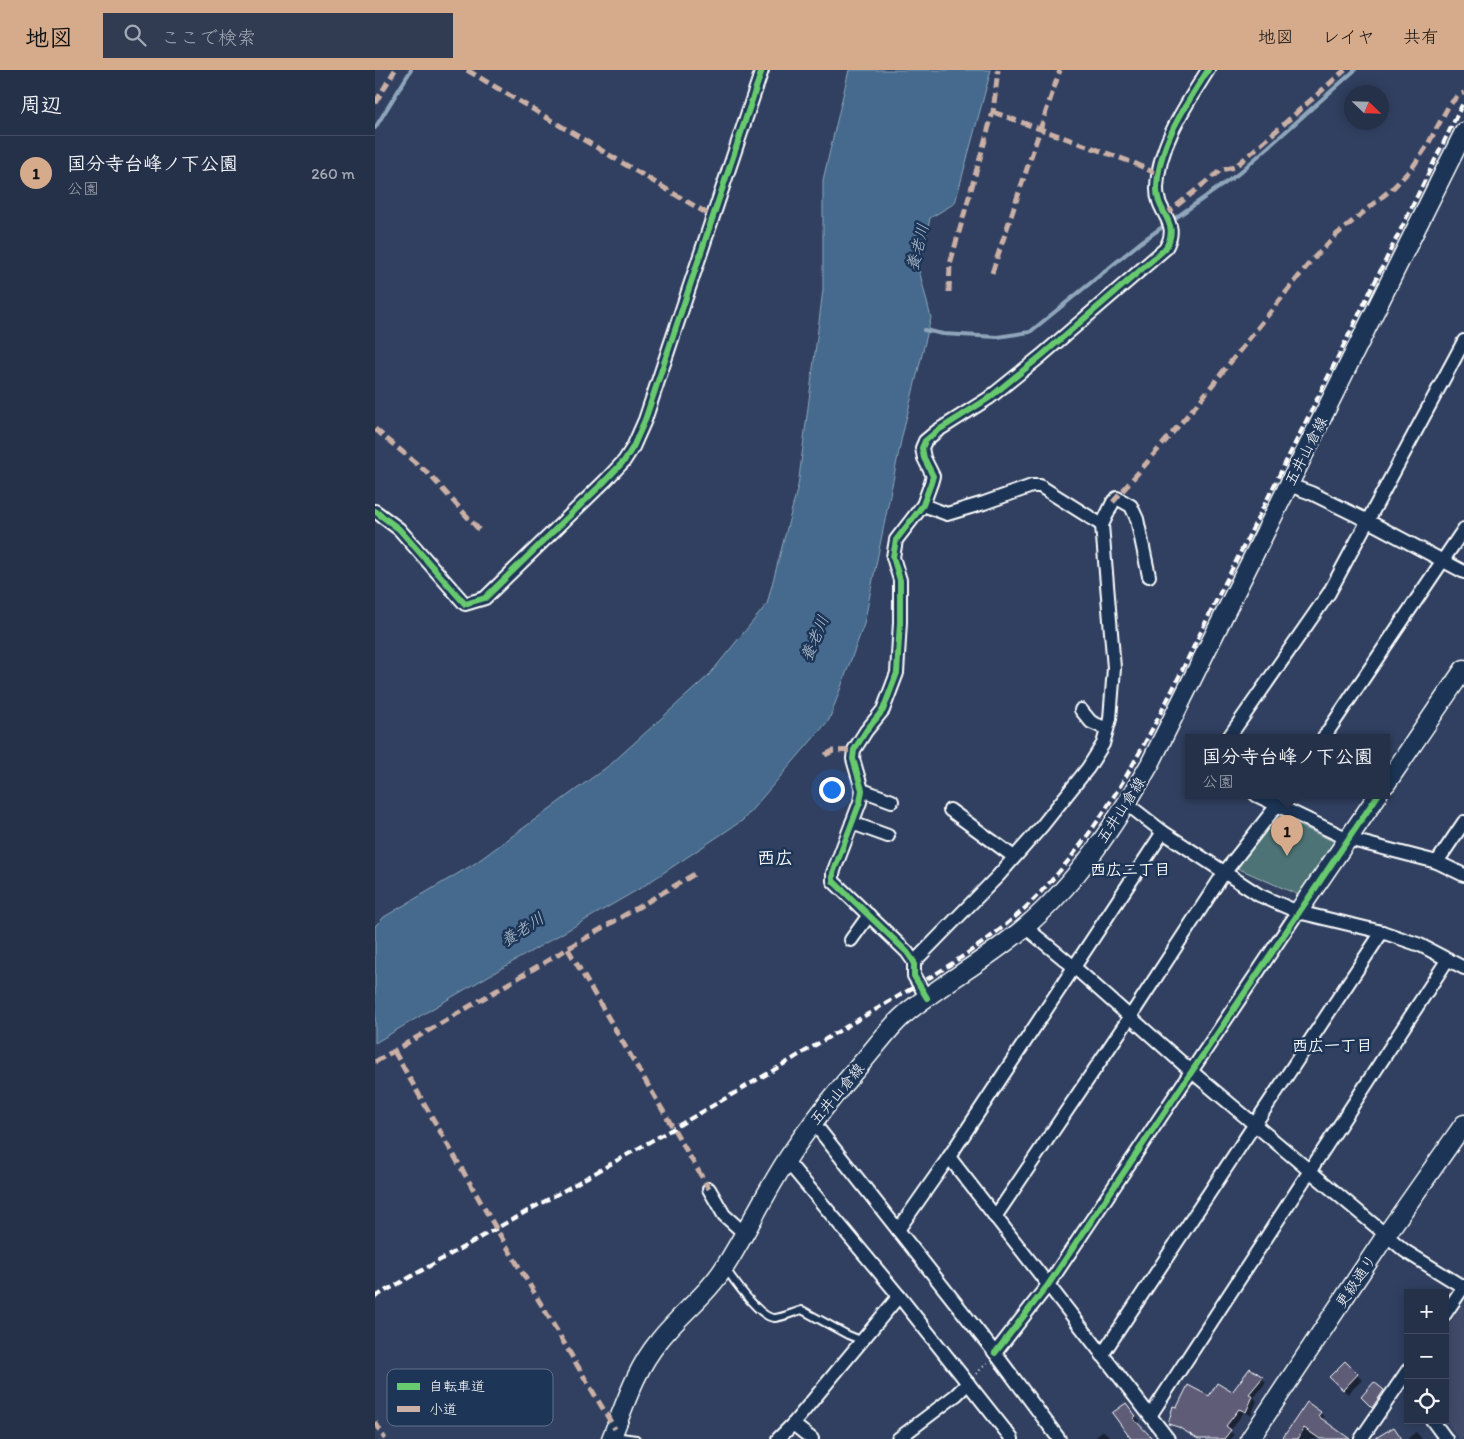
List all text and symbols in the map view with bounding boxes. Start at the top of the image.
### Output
search box [103,13,453,58]
icon: search [121,21,149,49]
text: 地図 [25,23,73,52]
text: ここで検索 [161,26,256,49]
text: 地図 [1258,26,1294,48]
text: レイヤ [1322,26,1375,48]
text: 共有 [1403,26,1439,48]
north arrow [1344,85,1389,130]
text: 周辺 [20,92,62,117]
text: 国分寺台峰ノ下公園 [67,152,238,175]
text: 1 [32,164,40,183]
text: 260 m [311,164,355,183]
text: 公園 [67,179,99,198]
water label: 養老川 [902,222,933,273]
street label: 五井山倉線 [1281,413,1331,489]
water label: 養老川 [796,612,833,664]
popup [1185,734,1390,799]
text: 国分寺台峰ノ下公園 [1202,745,1373,768]
text: 公園 [1202,772,1234,791]
street label: 五井山倉線 [1093,774,1149,846]
your location [819,777,845,803]
pin: 1 [1271,815,1303,856]
district label: 西広 [757,847,793,869]
district label: 西広二丁目 [1090,860,1170,879]
water label: 養老川 [497,908,548,950]
district label: 西広一丁目 [1292,1036,1372,1055]
street label: 五井山倉線 [806,1059,868,1129]
street label: 更級通り [1332,1251,1380,1311]
map controls [1404,1289,1449,1424]
button: + [1404,1289,1449,1334]
button: − [1404,1334,1449,1379]
legend [387,1369,553,1426]
text: 自転車道 [429,1378,485,1395]
button: locate [1404,1379,1449,1424]
text: 小道 [429,1401,457,1418]

